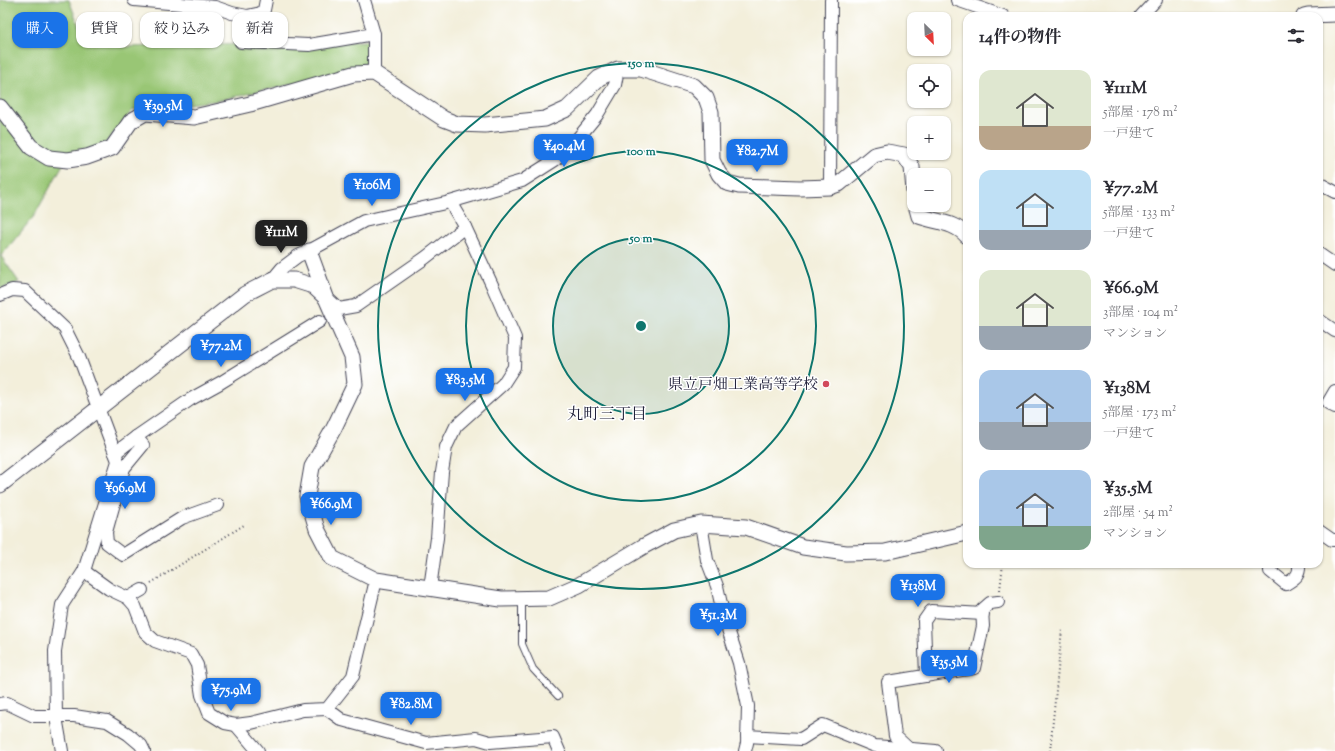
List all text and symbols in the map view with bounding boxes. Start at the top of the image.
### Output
chip: 購入 [12,12,68,48]
chip: 賃貸 [76,12,132,48]
chip: 絞り込み [140,12,224,48]
chip: 新着 [232,12,288,48]
north arrow [907,12,951,56]
map controls [907,12,951,212]
icon: filters [1285,25,1307,47]
text: 14件の物件 [979,26,1061,50]
text: 150 m [626,55,655,73]
button: locate [907,64,951,108]
text: ¥111M [1103,77,1147,101]
icon: home [1011,86,1059,134]
pin: ¥39.5M [130,94,196,128]
text: ¥39.5M [143,98,183,116]
text: 5部屋 · 178 m² [1103,104,1178,122]
button: + [907,116,951,160]
text: 一戸建て [1103,125,1155,143]
pin: ¥40.4M [531,134,597,168]
text: ¥40.4M [543,138,585,156]
pin: ¥82.7M [724,139,790,173]
text: 100 m [625,143,656,161]
text: ¥82.7M [736,143,779,161]
button: − [907,168,951,212]
pin: ¥106M [344,173,400,207]
text: ¥106M [353,177,391,195]
text: ¥77.2M [1103,177,1158,201]
icon: home [1011,186,1059,234]
text: 5部屋 · 133 m² [1103,204,1175,222]
pin: ¥111M [253,220,309,254]
text: ¥111M [264,224,298,242]
text: 一戸建て [1103,225,1155,243]
text: 50 m [629,230,653,248]
text: ¥66.9M [1103,277,1159,301]
icon: home [1011,286,1059,334]
text: 3部屋 · 104 m² [1103,304,1178,322]
centre of rings [634,319,648,333]
text: マンション [1103,325,1167,343]
pin: ¥77.2M [188,334,254,368]
text: ¥77.2M [200,338,242,356]
pin: ¥83.5M [432,368,498,402]
text: ¥83.5M [445,372,485,390]
place label: 県立戸畑工業高等学校 [668,375,818,396]
text: ¥138M [1103,377,1151,401]
marker: 県立戸畑工業高等学校 [821,379,831,389]
icon: home [1011,386,1059,434]
district label: 丸町三丁目 [567,404,647,427]
text: 5部屋 · 173 m² [1103,404,1176,422]
text: 一戸建て [1103,425,1155,443]
pin: ¥96.9M [92,476,158,510]
text: ¥35.5M [1103,477,1152,501]
text: ¥96.9M [104,480,146,498]
icon: home [1011,486,1059,534]
pin: ¥66.9M [298,492,364,526]
text: ¥66.9M [310,496,352,514]
text: 2部屋 · 54 m² [1103,504,1173,522]
text: マンション [1103,525,1167,543]
pin: ¥138M [890,574,946,608]
text: ¥138M [900,578,936,596]
pin: ¥51.3M [685,603,751,637]
text: ¥51.3M [699,607,737,625]
pin: ¥35.5M [916,650,982,684]
text: ¥35.5M [930,654,968,672]
pin: ¥75.9M [198,678,264,712]
text: ¥75.9M [211,682,251,700]
pin: ¥82.8M [378,692,444,726]
text: ¥82.8M [389,696,433,714]

